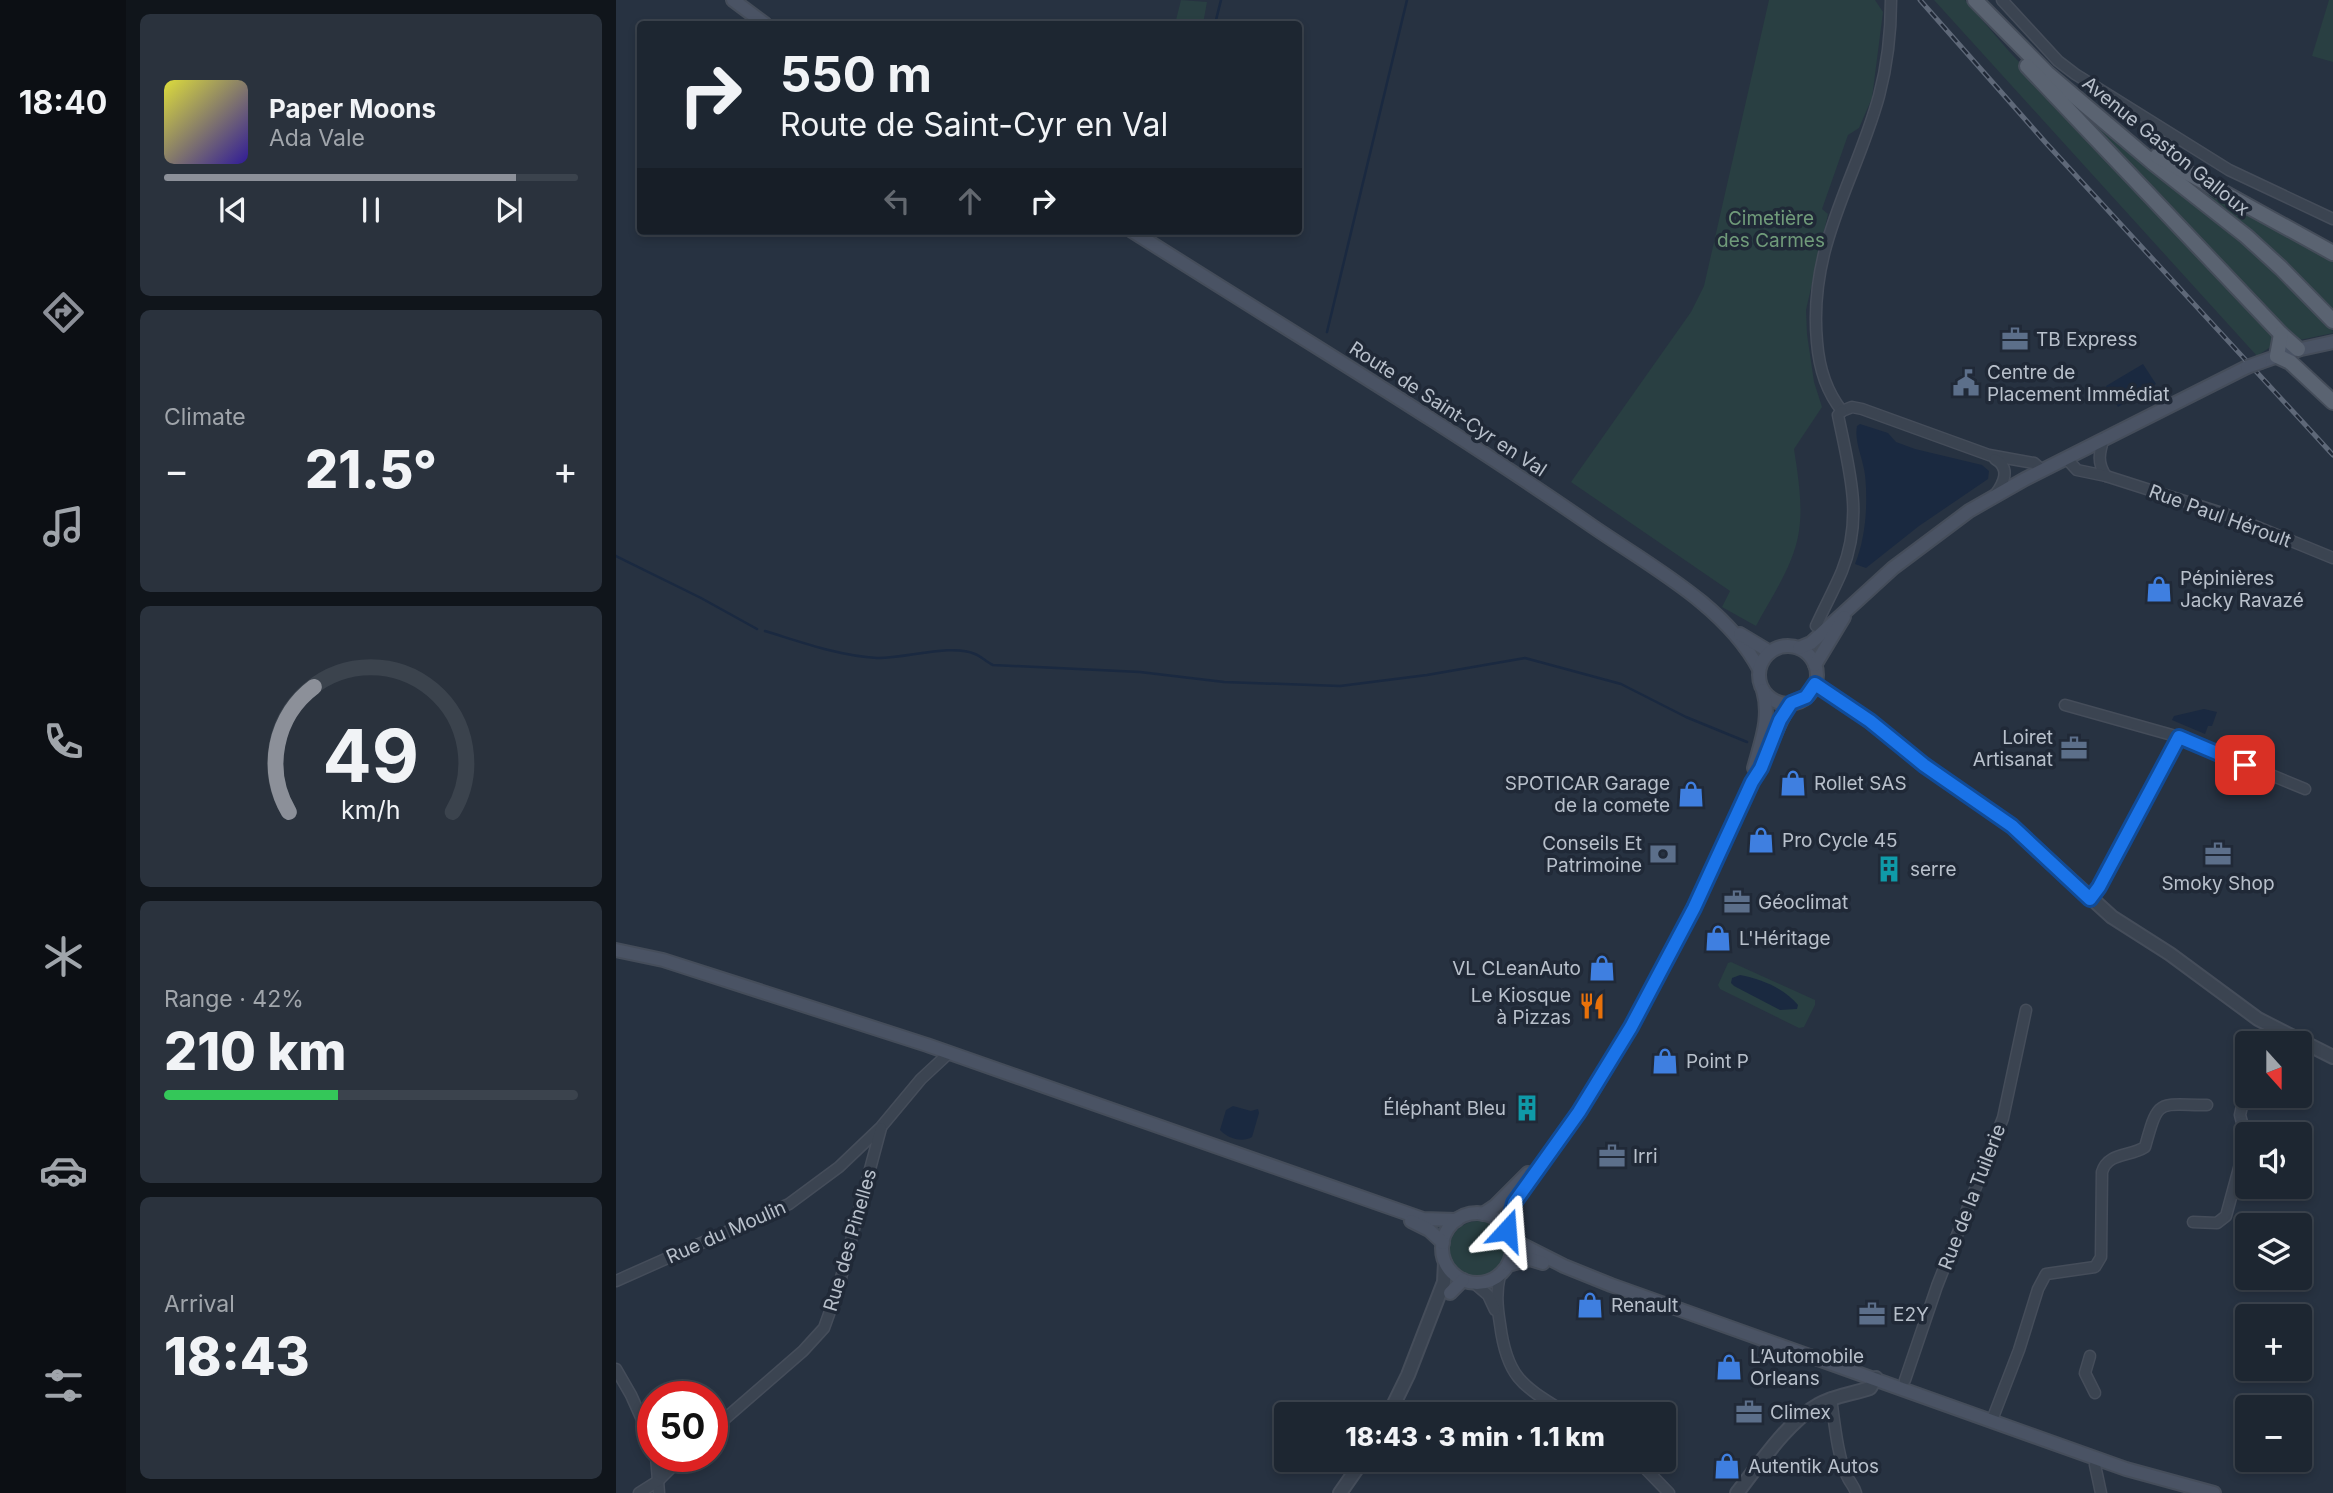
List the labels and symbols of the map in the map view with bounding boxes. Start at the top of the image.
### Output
street label: Avenue Gaston Galloux [2078,72,2254,220]
park label: Cimetière des Carmes [1717,207,1825,252]
office icon: TB Express [2000,324,2030,354]
place label: TB Express [2036,328,2137,351]
street label: Route de Saint-Cyr en Val [1345,337,1551,481]
place label: Centre de Placement Immédiat [1987,361,2169,406]
public building icon: Centre de Placement Immédiat [1951,368,1981,398]
street label: Rue Paul Héroult [2146,480,2294,552]
place label: Pépinières Jacky Ravazé [2180,567,2304,612]
shop icon: Pépinières Jacky Ravazé [2144,574,2174,604]
place label: Loiret Artisanat [1973,726,2053,771]
office icon: Loiret Artisanat [2059,733,2089,763]
pin [2215,735,2275,795]
shop icon: Rollet SAS [1778,768,1808,798]
place label: SPOTICAR Garage de la comete [1505,772,1670,817]
place label: Rollet SAS [1814,772,1907,795]
shop icon: SPOTICAR Garage de la comete [1676,779,1706,809]
shop icon: Pro Cycle 45 [1746,825,1776,855]
place label: Pro Cycle 45 [1782,829,1898,852]
place label: Conseils Et Patrimoine [1542,832,1642,877]
bank icon: Conseils Et Patrimoine [1648,839,1678,869]
office icon: Smoky Shop [2203,839,2233,869]
building icon: serre [1874,854,1904,884]
place label: serre [1910,858,1956,881]
place label: Smoky Shop [2161,872,2275,895]
office icon: Géoclimat [1722,887,1752,917]
place label: Géoclimat [1758,891,1848,914]
shop icon: L'Héritage [1703,923,1733,953]
place label: L'Héritage [1739,927,1831,950]
shop icon: VL CLeanAuto [1587,953,1617,983]
place label: VL CLeanAuto [1452,957,1581,980]
place label: Le Kiosque à Pizzas [1471,984,1571,1029]
restaurant icon: Le Kiosque à Pizzas [1577,991,1607,1021]
north arrow [2235,1031,2312,1108]
shop icon: Point P [1650,1046,1680,1076]
place label: Point P [1686,1050,1749,1073]
building icon: Éléphant Bleu [1512,1093,1542,1123]
place label: Éléphant Bleu [1383,1096,1506,1120]
street label: Rue de la Tuilerie [1934,1121,2010,1273]
office icon: Irri [1597,1141,1627,1171]
place label: Irri [1633,1145,1658,1168]
street label: Rue des Pinelles [819,1166,881,1314]
position arrow [1470,1193,1544,1267]
street label: Rue du Moulin [663,1195,789,1269]
shop icon: Renault [1575,1290,1605,1320]
place label: Renault [1611,1294,1678,1317]
office icon: E2Y [1857,1299,1887,1329]
place label: E2Y [1893,1303,1929,1326]
place label: L’Automobile Orleans [1750,1345,1864,1390]
shop icon: L’Automobile Orleans [1714,1352,1744,1382]
speed limit sign: 50 [637,1381,728,1472]
office icon: Climex [1734,1397,1764,1427]
place label: Climex [1770,1401,1831,1424]
shop icon: Autentik Autos [1712,1451,1742,1481]
place label: Autentik Autos [1748,1455,1879,1478]

